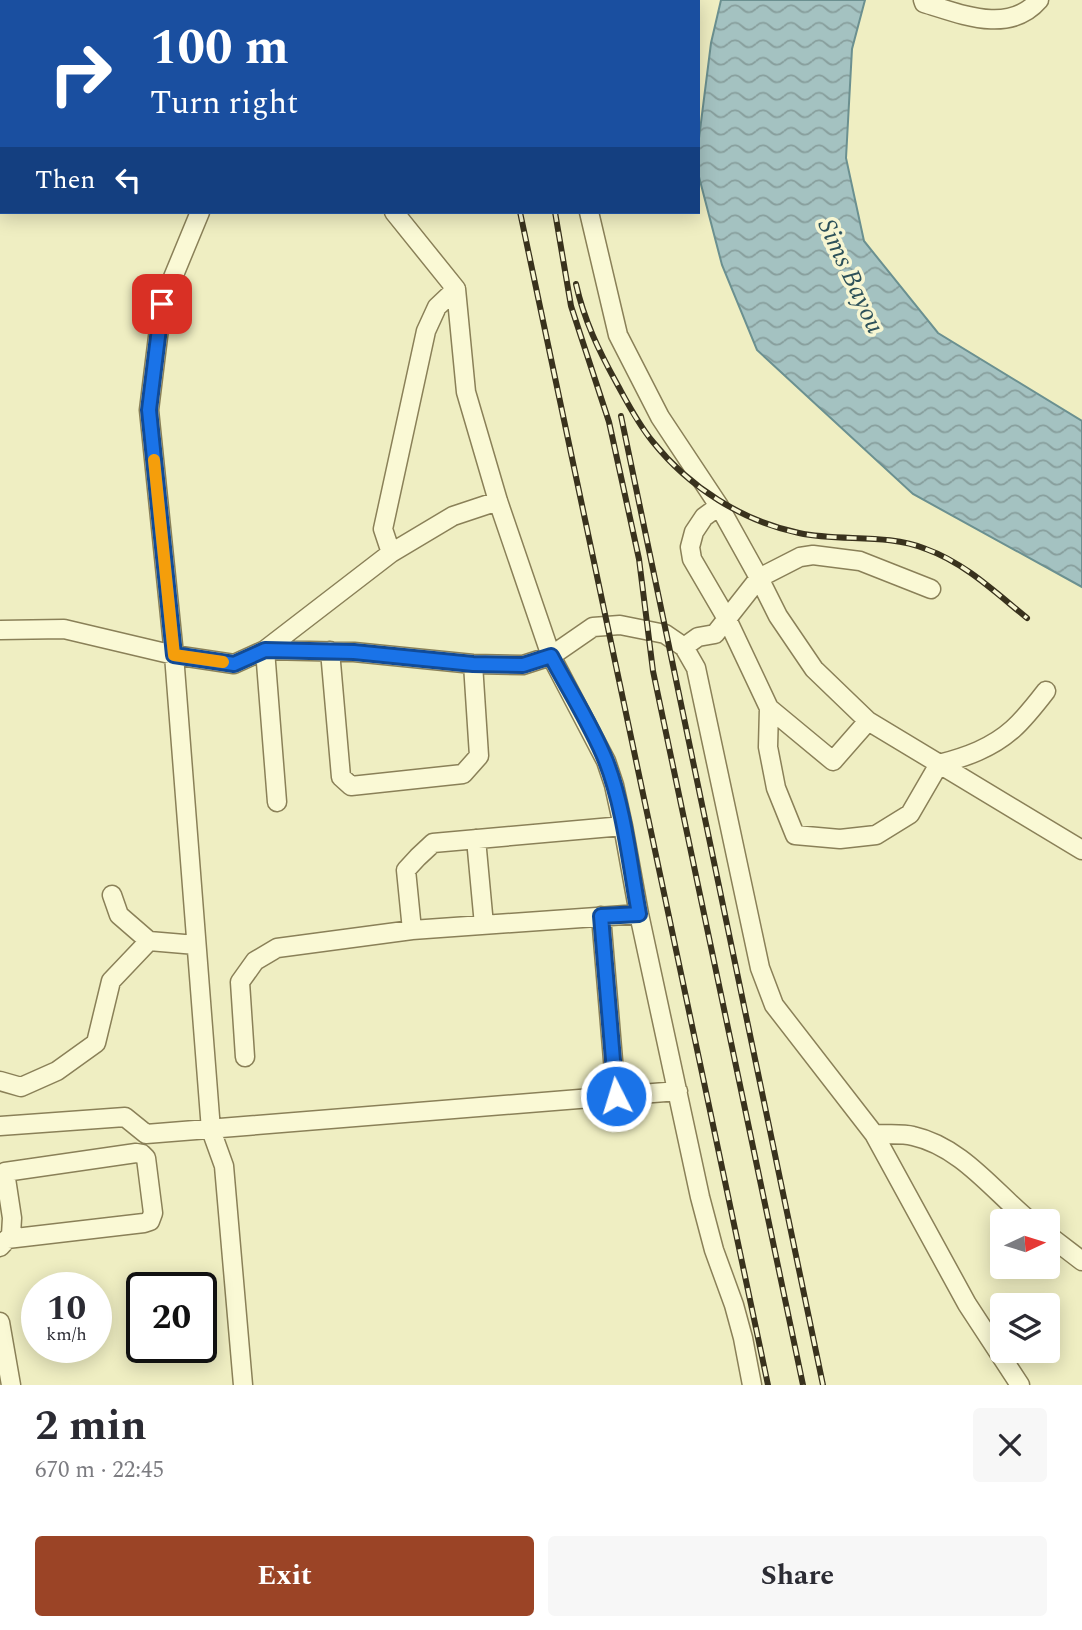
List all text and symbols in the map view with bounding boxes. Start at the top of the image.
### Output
text: 100 m [150,11,289,86]
icon: right [35,28,126,119]
text: Turn right [150,79,298,128]
text: Then [35,160,95,200]
icon: left [109,161,147,199]
water label: Sims Bayou [807,212,895,340]
pin [132,274,192,334]
icon: arrive [143,285,181,323]
position arrow [579,1059,653,1133]
north arrow [990,1209,1060,1279]
map controls [990,1209,1060,1363]
speed limit sign: 20 [126,1272,217,1363]
text: 10 [47,1282,86,1335]
button: layers [990,1293,1060,1363]
text: km/h [46,1321,87,1348]
text: 2 min [35,1395,147,1458]
button: close [973,1408,1047,1482]
text: 670 m · 22:45 [35,1453,164,1488]
button: Exit [35,1536,534,1616]
button: Share [548,1536,1047,1616]

